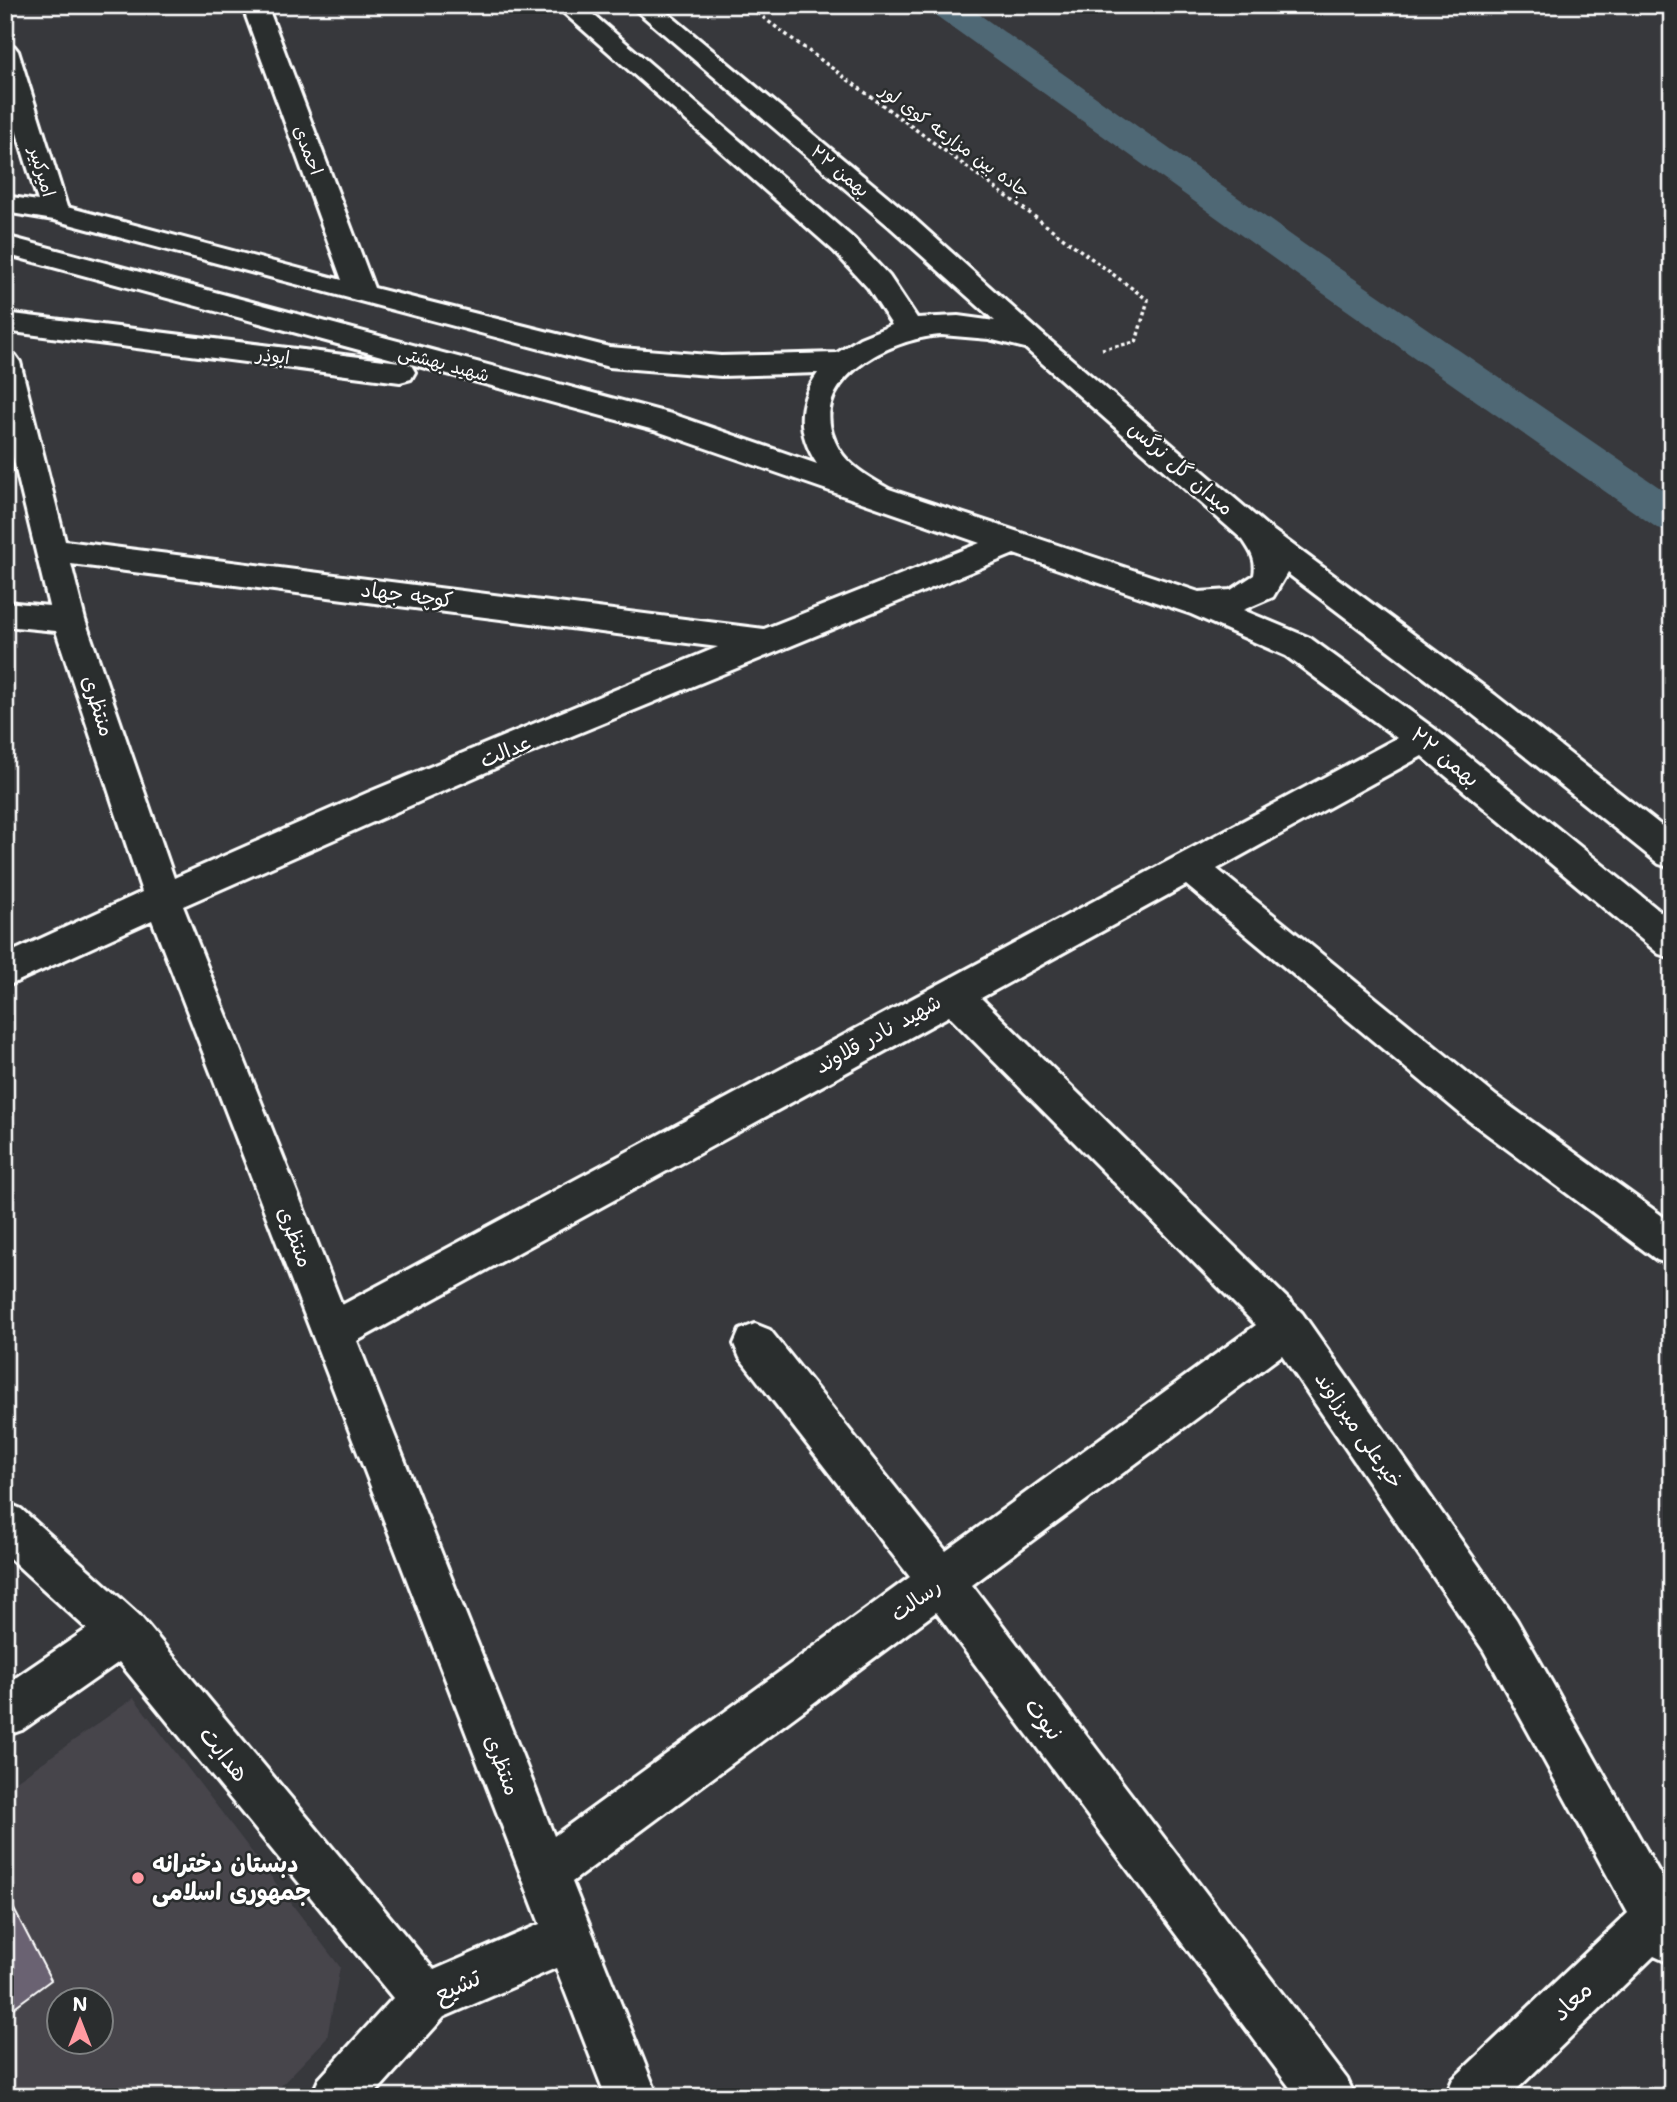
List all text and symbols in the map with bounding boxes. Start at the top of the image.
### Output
street label: جاده بین مزارعه کوی لور [874,77,1035,204]
street label: احمدی [288,122,328,178]
street label: ۲۲ بهمن [806,140,874,202]
street label: امیرکبیر [23,142,61,200]
street label: شهید بهشتی [396,340,492,388]
street label: ابوذر [253,342,291,370]
street label: میدان گل نرگس [1122,414,1240,522]
street label: کوچه جهاد [359,575,455,615]
street label: منتظری [75,672,121,740]
street label: ۲۲ بهمن [1405,721,1485,793]
street label: عدالت [476,728,536,774]
street label: شهید نادر قلاوند [810,988,946,1080]
street label: منتظری [271,1203,319,1271]
street label: خیرعلی میرزاوند [1308,1366,1410,1494]
street label: رسالت [885,1572,947,1628]
street label: نبوت [1017,1691,1071,1747]
street label: هدایت [192,1719,256,1789]
street label: منتظری [478,1731,526,1799]
place label: دبستان دخترانه جمهوری اسلامی [152,1848,311,1908]
marker: دبستان دخترانه جمهوری اسلامی [130,1870,146,1886]
street label: تشیع [428,1961,487,2011]
street label: معاد [1545,1974,1599,2028]
north arrow [46,1986,116,2056]
text: N [72,1992,88,2017]

